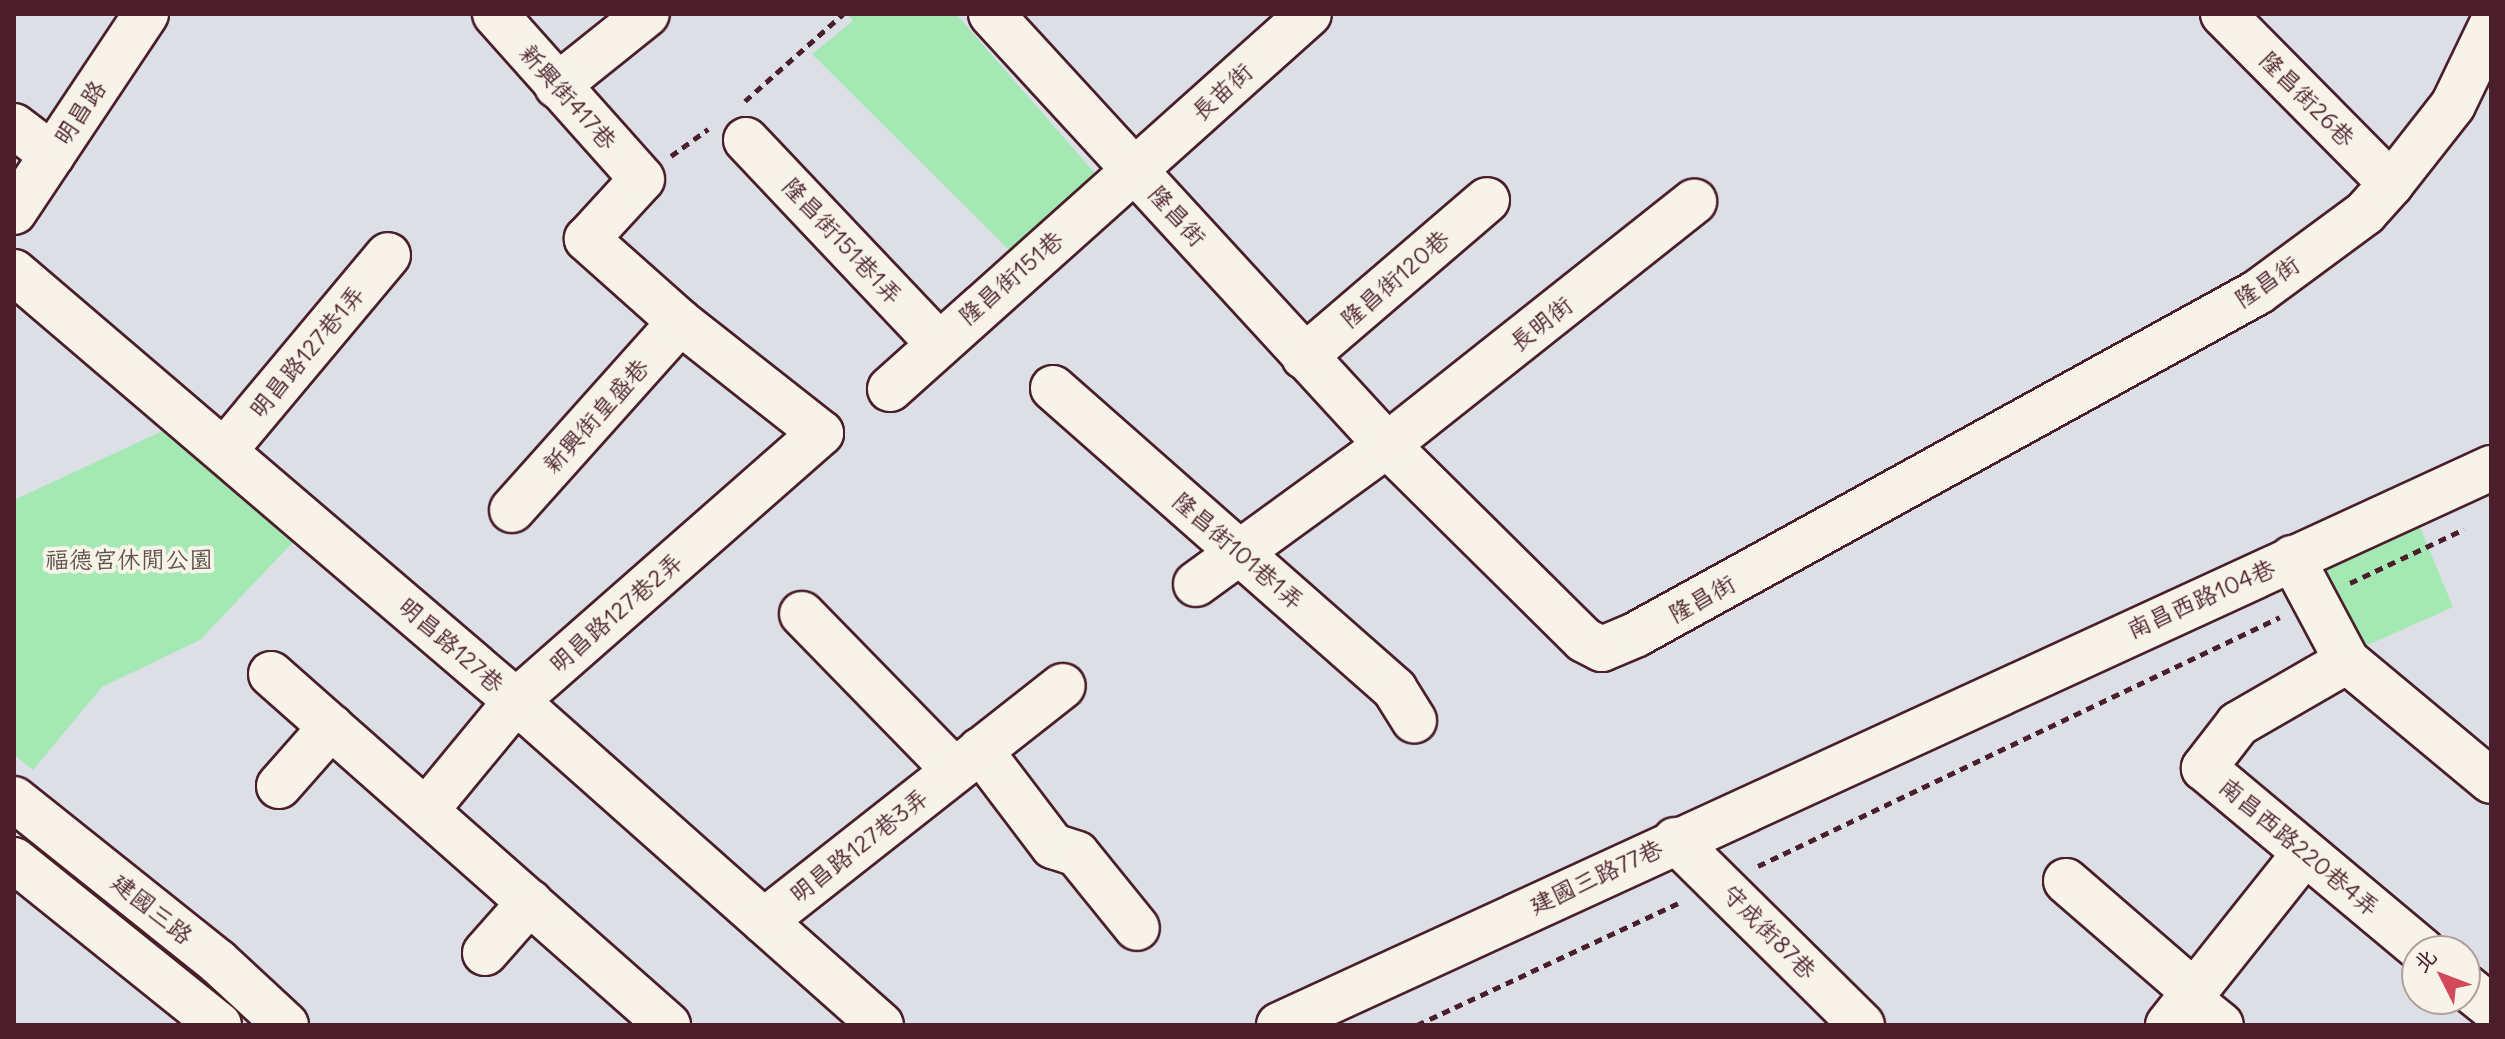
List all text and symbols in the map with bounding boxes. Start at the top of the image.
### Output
street label: 新興街417巷 [513,39,623,155]
street label: 隆昌街26巷 [2253,45,2361,153]
street label: 長苗街 [1186,57,1258,127]
street label: 明昌路 [48,75,112,151]
street label: 隆昌街151巷1弄 [776,172,908,310]
street label: 隆昌街 [1142,180,1212,252]
street label: 隆昌街120巷 [1335,224,1455,334]
street label: 隆昌街151巷 [953,225,1069,331]
street label: 隆昌街 [2229,250,2305,314]
street label: 明昌路127巷1弄 [243,280,371,424]
street label: 長明街 [1504,290,1578,358]
street label: 新興街皇盛巷 [537,353,655,479]
street label: 隆昌街101巷1弄 [1167,486,1309,616]
park label: 福德宮休閒公園 [45,546,213,574]
street label: 明昌路127巷2弄 [543,547,689,679]
street label: 南昌西路104巷 [2122,553,2280,645]
street label: 隆昌街 [1664,569,1740,629]
street label: 明昌路127巷 [392,591,510,699]
street label: 南昌西路220巷4弄 [2213,772,2385,922]
street label: 明昌路127巷3弄 [784,783,934,909]
street label: 建國三路77巷 [1525,834,1667,920]
street label: 建國三路 [106,868,198,950]
street label: 守成街87巷 [1716,879,1822,985]
north arrow [2401,935,2481,1015]
text: 北 [2407,943,2442,978]

